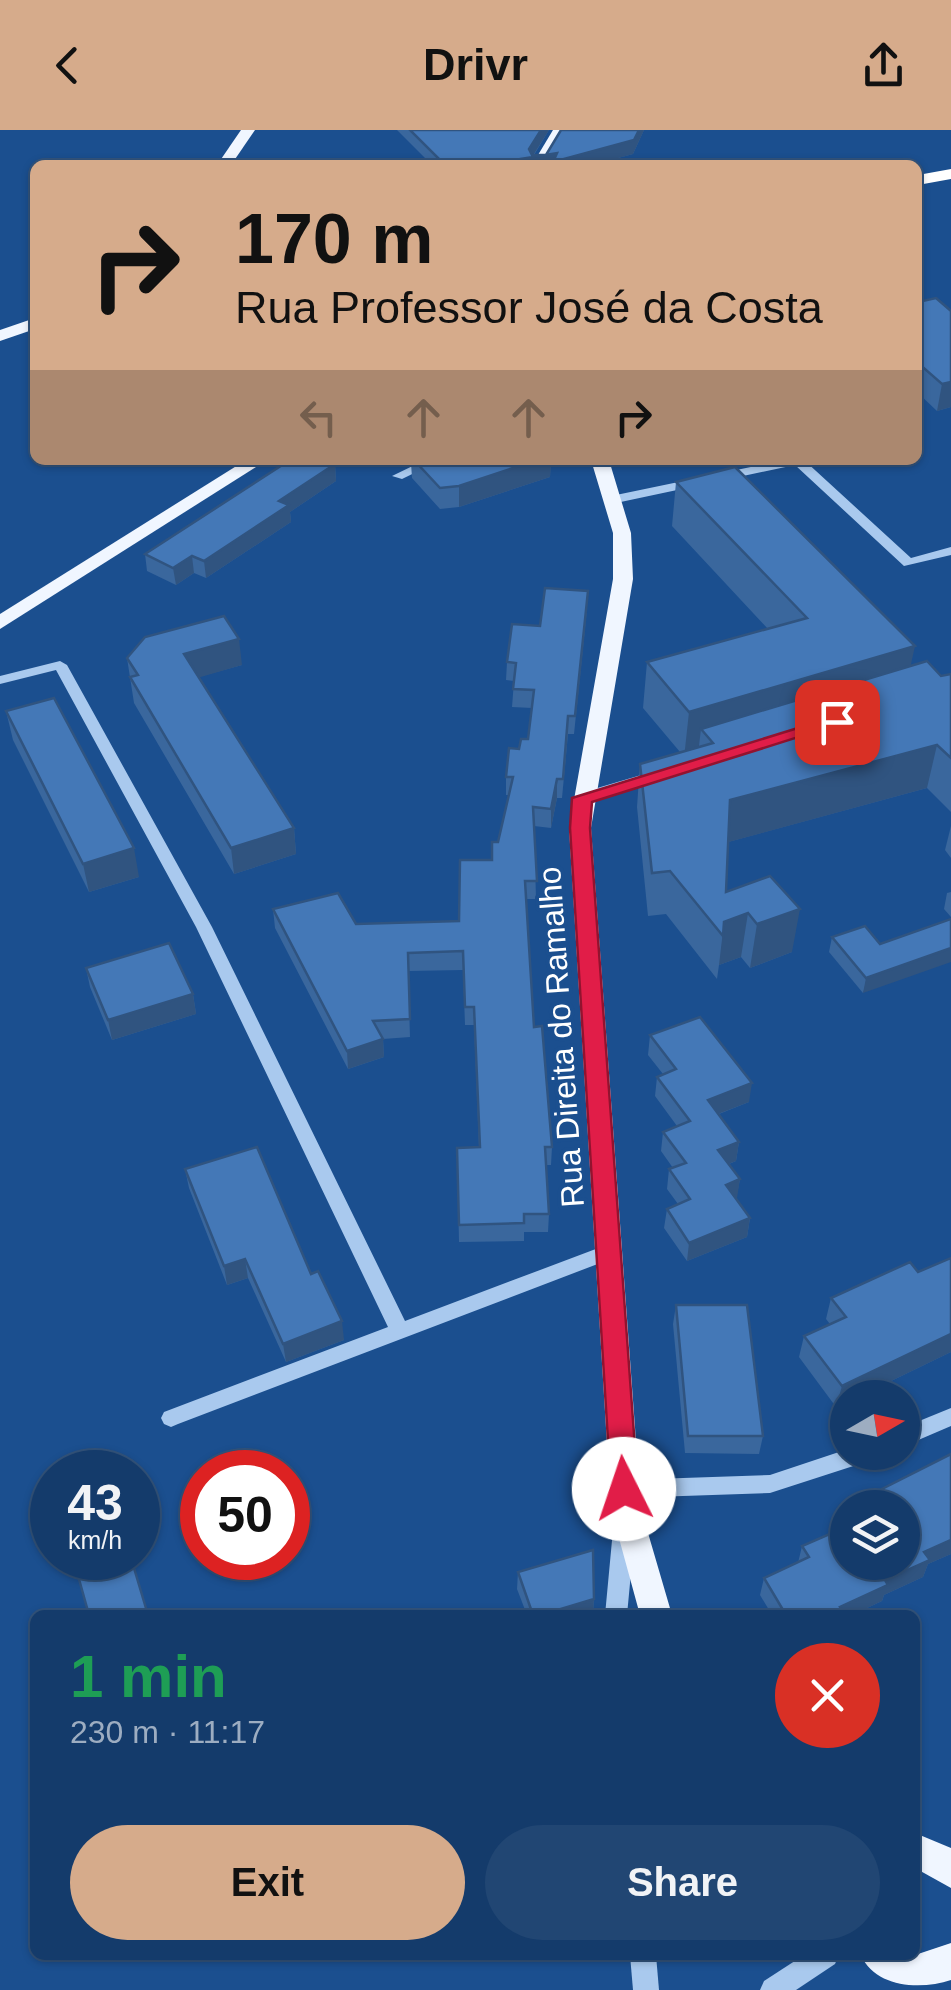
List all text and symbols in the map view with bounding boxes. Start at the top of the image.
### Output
icon: back [40,38,95,93]
icon: share [856,38,911,93]
text: Drivr [423,39,528,90]
icon: right [70,200,200,330]
text: 170 m [235,200,433,278]
text: Rua Professor José da Costa [235,282,823,333]
icon: left [291,390,346,445]
icon: ahead [396,390,451,445]
icon: ahead [501,390,556,445]
icon: right [606,390,661,445]
pin [795,680,880,765]
icon: arrive [810,695,865,750]
street label: Rua Direita do Ramalho [531,865,591,1209]
north arrow [830,1380,920,1470]
map controls [830,1380,920,1580]
position arrow [572,1437,676,1541]
speed limit sign: 50 [180,1450,310,1580]
text: 43 [67,1475,123,1531]
button: layers [830,1490,920,1580]
text: km/h [68,1526,122,1554]
text: 1 min [70,1643,227,1710]
button: close [775,1643,880,1748]
text: 230 m · 11:17 [70,1714,265,1750]
button: Exit [70,1825,465,1940]
button: Share [485,1825,880,1940]

